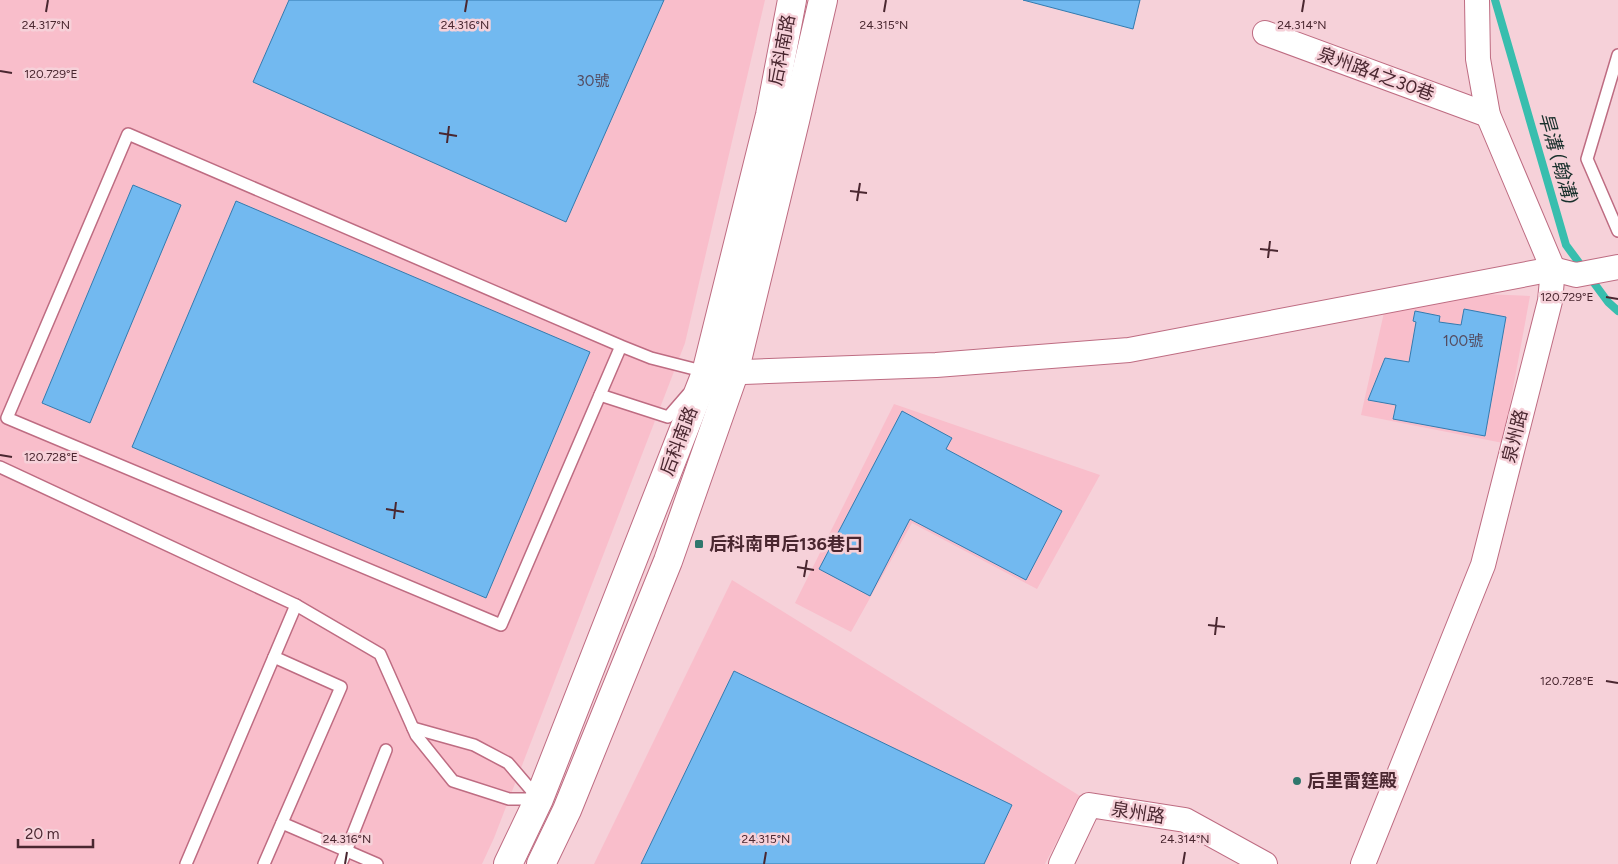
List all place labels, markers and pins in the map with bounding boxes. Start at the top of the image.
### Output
place label: 后科南甲后136巷口 [709,533,863,555]
marker: 后科南甲后136巷口 [693,538,705,550]
place label: 后里雷筳殿 [1307,770,1397,792]
marker: 后里雷筳殿 [1291,775,1303,787]

